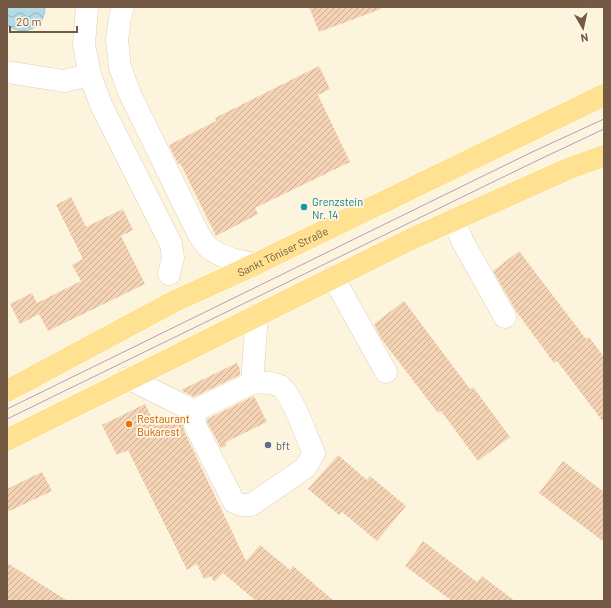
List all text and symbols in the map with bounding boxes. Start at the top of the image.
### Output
scale bar [10,8,77,34]
north arrow [563,8,603,48]
text: 20 m [16,14,42,28]
text: N [580,31,589,45]
place label: Grenzstein Nr. 14 [312,195,363,221]
marker: Grenzstein Nr. 14 [299,202,309,212]
street label: Sankt Töniser Straße [235,223,330,278]
place label: Restaurant Bukarest [137,412,190,438]
marker: Restaurant Bukarest [124,419,134,429]
place label: bft [276,439,290,452]
marker: bft [263,440,273,450]

